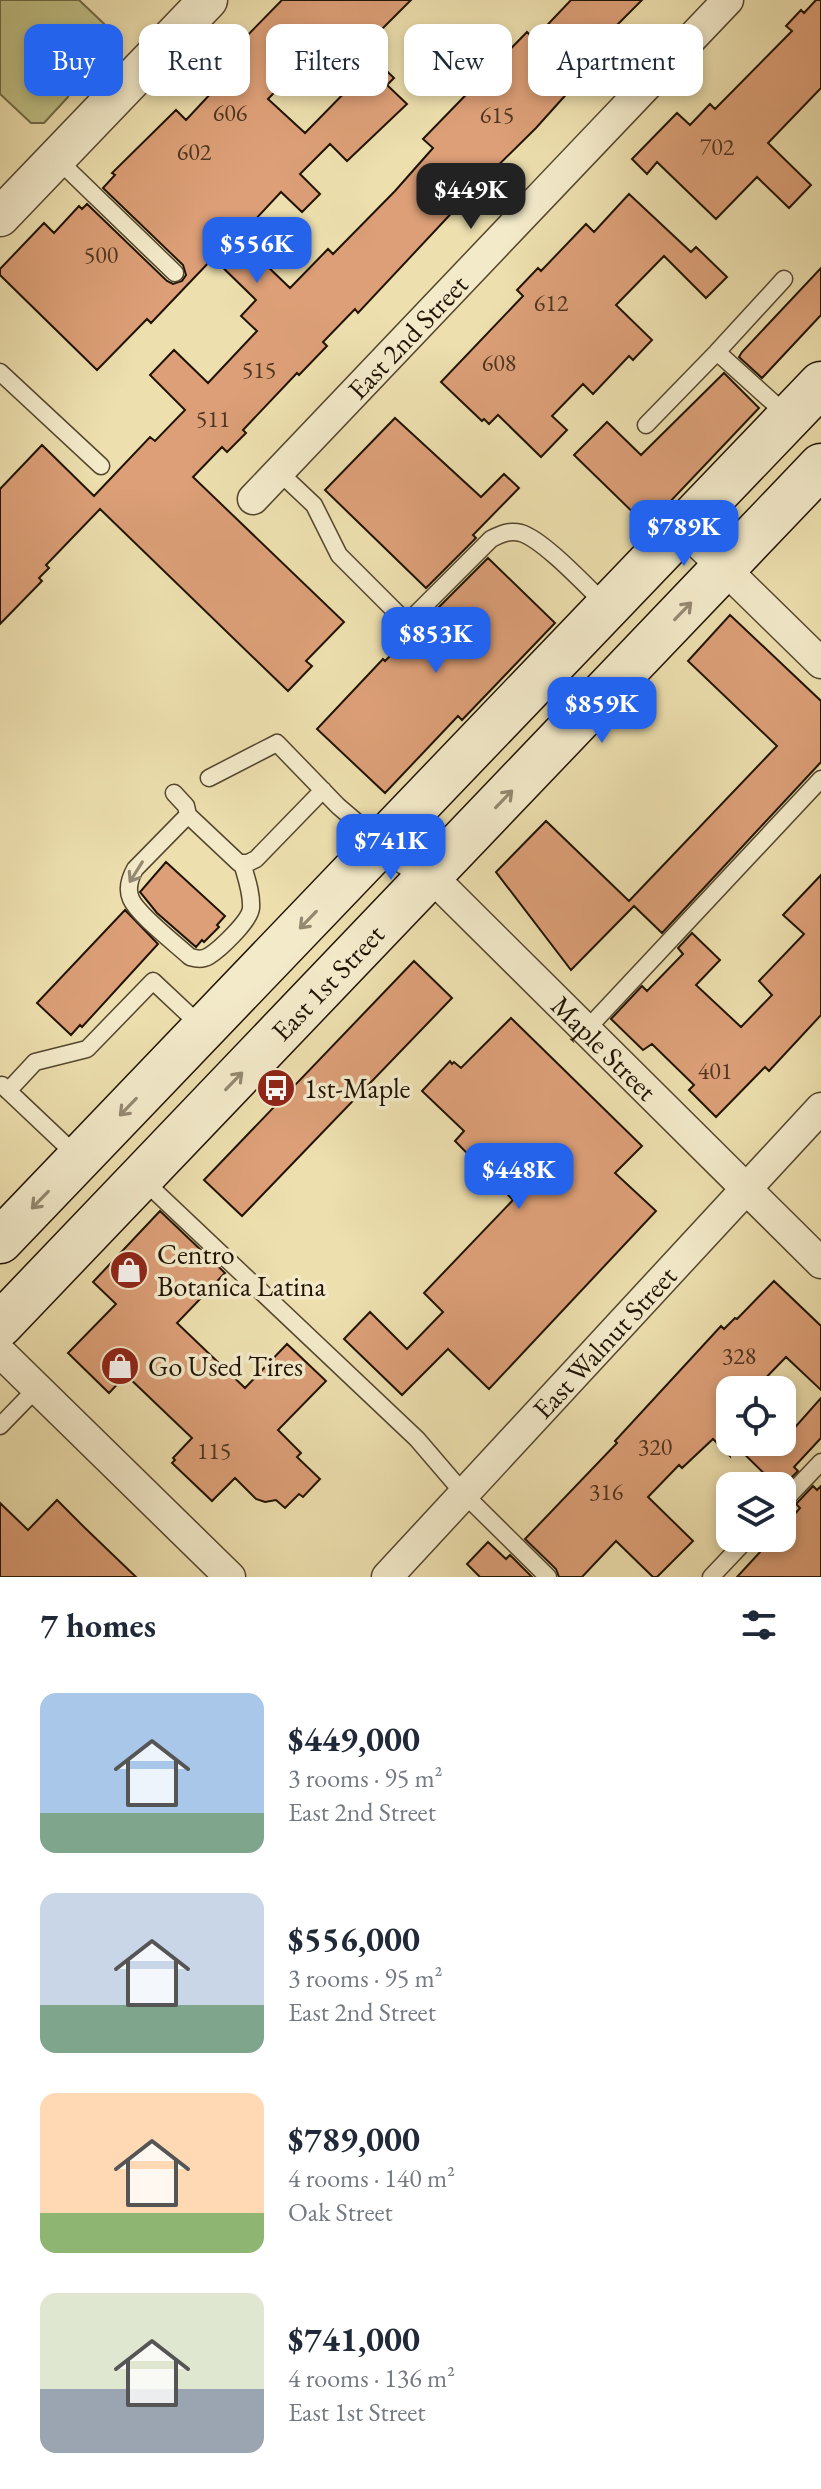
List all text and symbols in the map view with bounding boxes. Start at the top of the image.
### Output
chip: Buy [24,24,123,96]
chip: Rent [139,24,250,96]
chip: Filters [266,24,388,96]
chip: New [404,24,512,96]
chip: Apartment [528,24,703,96]
house number: 606 [213,97,247,128]
house number: 615 [480,99,514,130]
house number: 702 [700,131,735,162]
house number: 602 [177,136,212,167]
pin: $449K [415,163,527,231]
text: $449K [434,172,508,206]
pin: $556K [201,217,313,285]
text: $556K [220,226,294,260]
house number: 500 [84,239,118,270]
street label: East 2nd Street [339,267,476,407]
house number: 612 [534,287,569,318]
house number: 608 [482,347,516,378]
house number: 515 [242,354,276,385]
house number: 511 [196,403,230,434]
pin: $789K [628,500,740,568]
text: $789K [647,509,721,543]
one-way arrow [674,601,693,621]
pin: $853K [380,607,492,675]
text: $853K [399,616,473,650]
pin: $859K [546,677,658,745]
text: $859K [565,686,639,720]
one-way arrow [494,789,513,809]
pin: $741K [335,814,447,882]
text: $741K [354,823,428,857]
one-way arrow [128,861,144,883]
one-way arrow [299,910,318,929]
street label: East 1st Street [263,916,392,1048]
street label: Maple Street [544,988,665,1108]
house number: 401 [698,1055,732,1086]
bus stop icon: 1st-Maple [255,1067,297,1109]
place label: 1st-Maple [304,1070,411,1106]
one-way arrow [224,1071,243,1091]
one-way arrow [119,1097,138,1117]
pin: $448K [463,1143,575,1211]
text: $448K [482,1152,556,1186]
one-way arrow [30,1190,49,1210]
place label: Centro Botanica Latina [157,1236,327,1304]
shop icon: Centro Botanica Latina [108,1249,150,1291]
street label: East Walnut Street [525,1258,684,1426]
house number: 328 [722,1340,756,1371]
shop icon: Go Used Tires [99,1345,141,1387]
place label: Go Used Tires [148,1348,303,1384]
map controls [716,1376,796,1552]
button: locate [716,1376,796,1456]
house number: 320 [638,1431,672,1462]
house number: 115 [197,1435,231,1466]
button: layers [716,1472,796,1552]
house number: 316 [589,1476,623,1507]
text: 7 homes [40,1603,156,1647]
icon: filters [737,1603,781,1647]
text: $449,000 [288,1717,420,1761]
icon: home [104,1725,200,1821]
text: 3 rooms · 95 m² [288,1761,443,1795]
text: East 2nd Street [288,1795,436,1829]
text: $556,000 [288,1917,420,1961]
icon: home [104,1925,200,2021]
text: 3 rooms · 95 m² [288,1961,443,1995]
text: East 2nd Street [288,1995,436,2029]
text: $789,000 [288,2117,420,2161]
icon: home [104,2125,200,2221]
text: 4 rooms · 140 m² [288,2161,455,2195]
text: Oak Street [288,2195,393,2229]
text: $741,000 [288,2317,420,2361]
icon: home [104,2325,200,2421]
text: 4 rooms · 136 m² [288,2361,455,2395]
text: East 1st Street [288,2395,426,2429]

